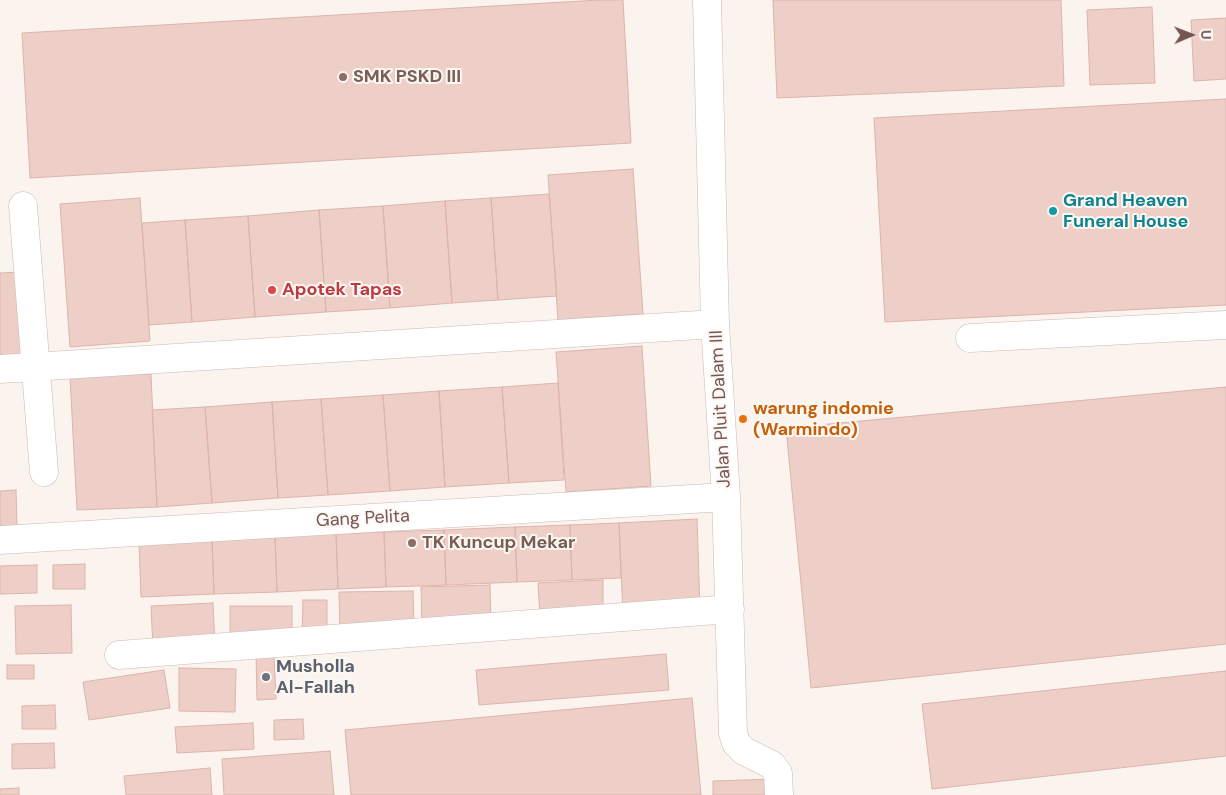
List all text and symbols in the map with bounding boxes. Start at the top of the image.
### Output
north arrow [1166,10,1216,60]
text: U [1197,30,1215,40]
place label: SMK PSKD III [353,66,461,88]
marker: SMK PSKD III [337,71,349,83]
place label: Grand Heaven Funeral House [1063,190,1188,232]
marker: Grand Heaven Funeral House [1047,205,1059,217]
place label: Apotek Tapas [282,279,402,301]
marker: Apotek Tapas [266,284,278,296]
street label: Jalan Pluit Dalam III [706,329,736,489]
place label: warung indomie (Warmindo) [753,398,894,440]
marker: warung indomie (Warmindo) [737,413,749,425]
street label: Gang Pelita [316,506,410,532]
place label: TK Kuncup Mekar [422,532,575,554]
marker: TK Kuncup Mekar [406,537,418,549]
place label: Musholla Al-Fallah [276,656,355,699]
marker: Musholla Al-Fallah [260,671,272,683]

